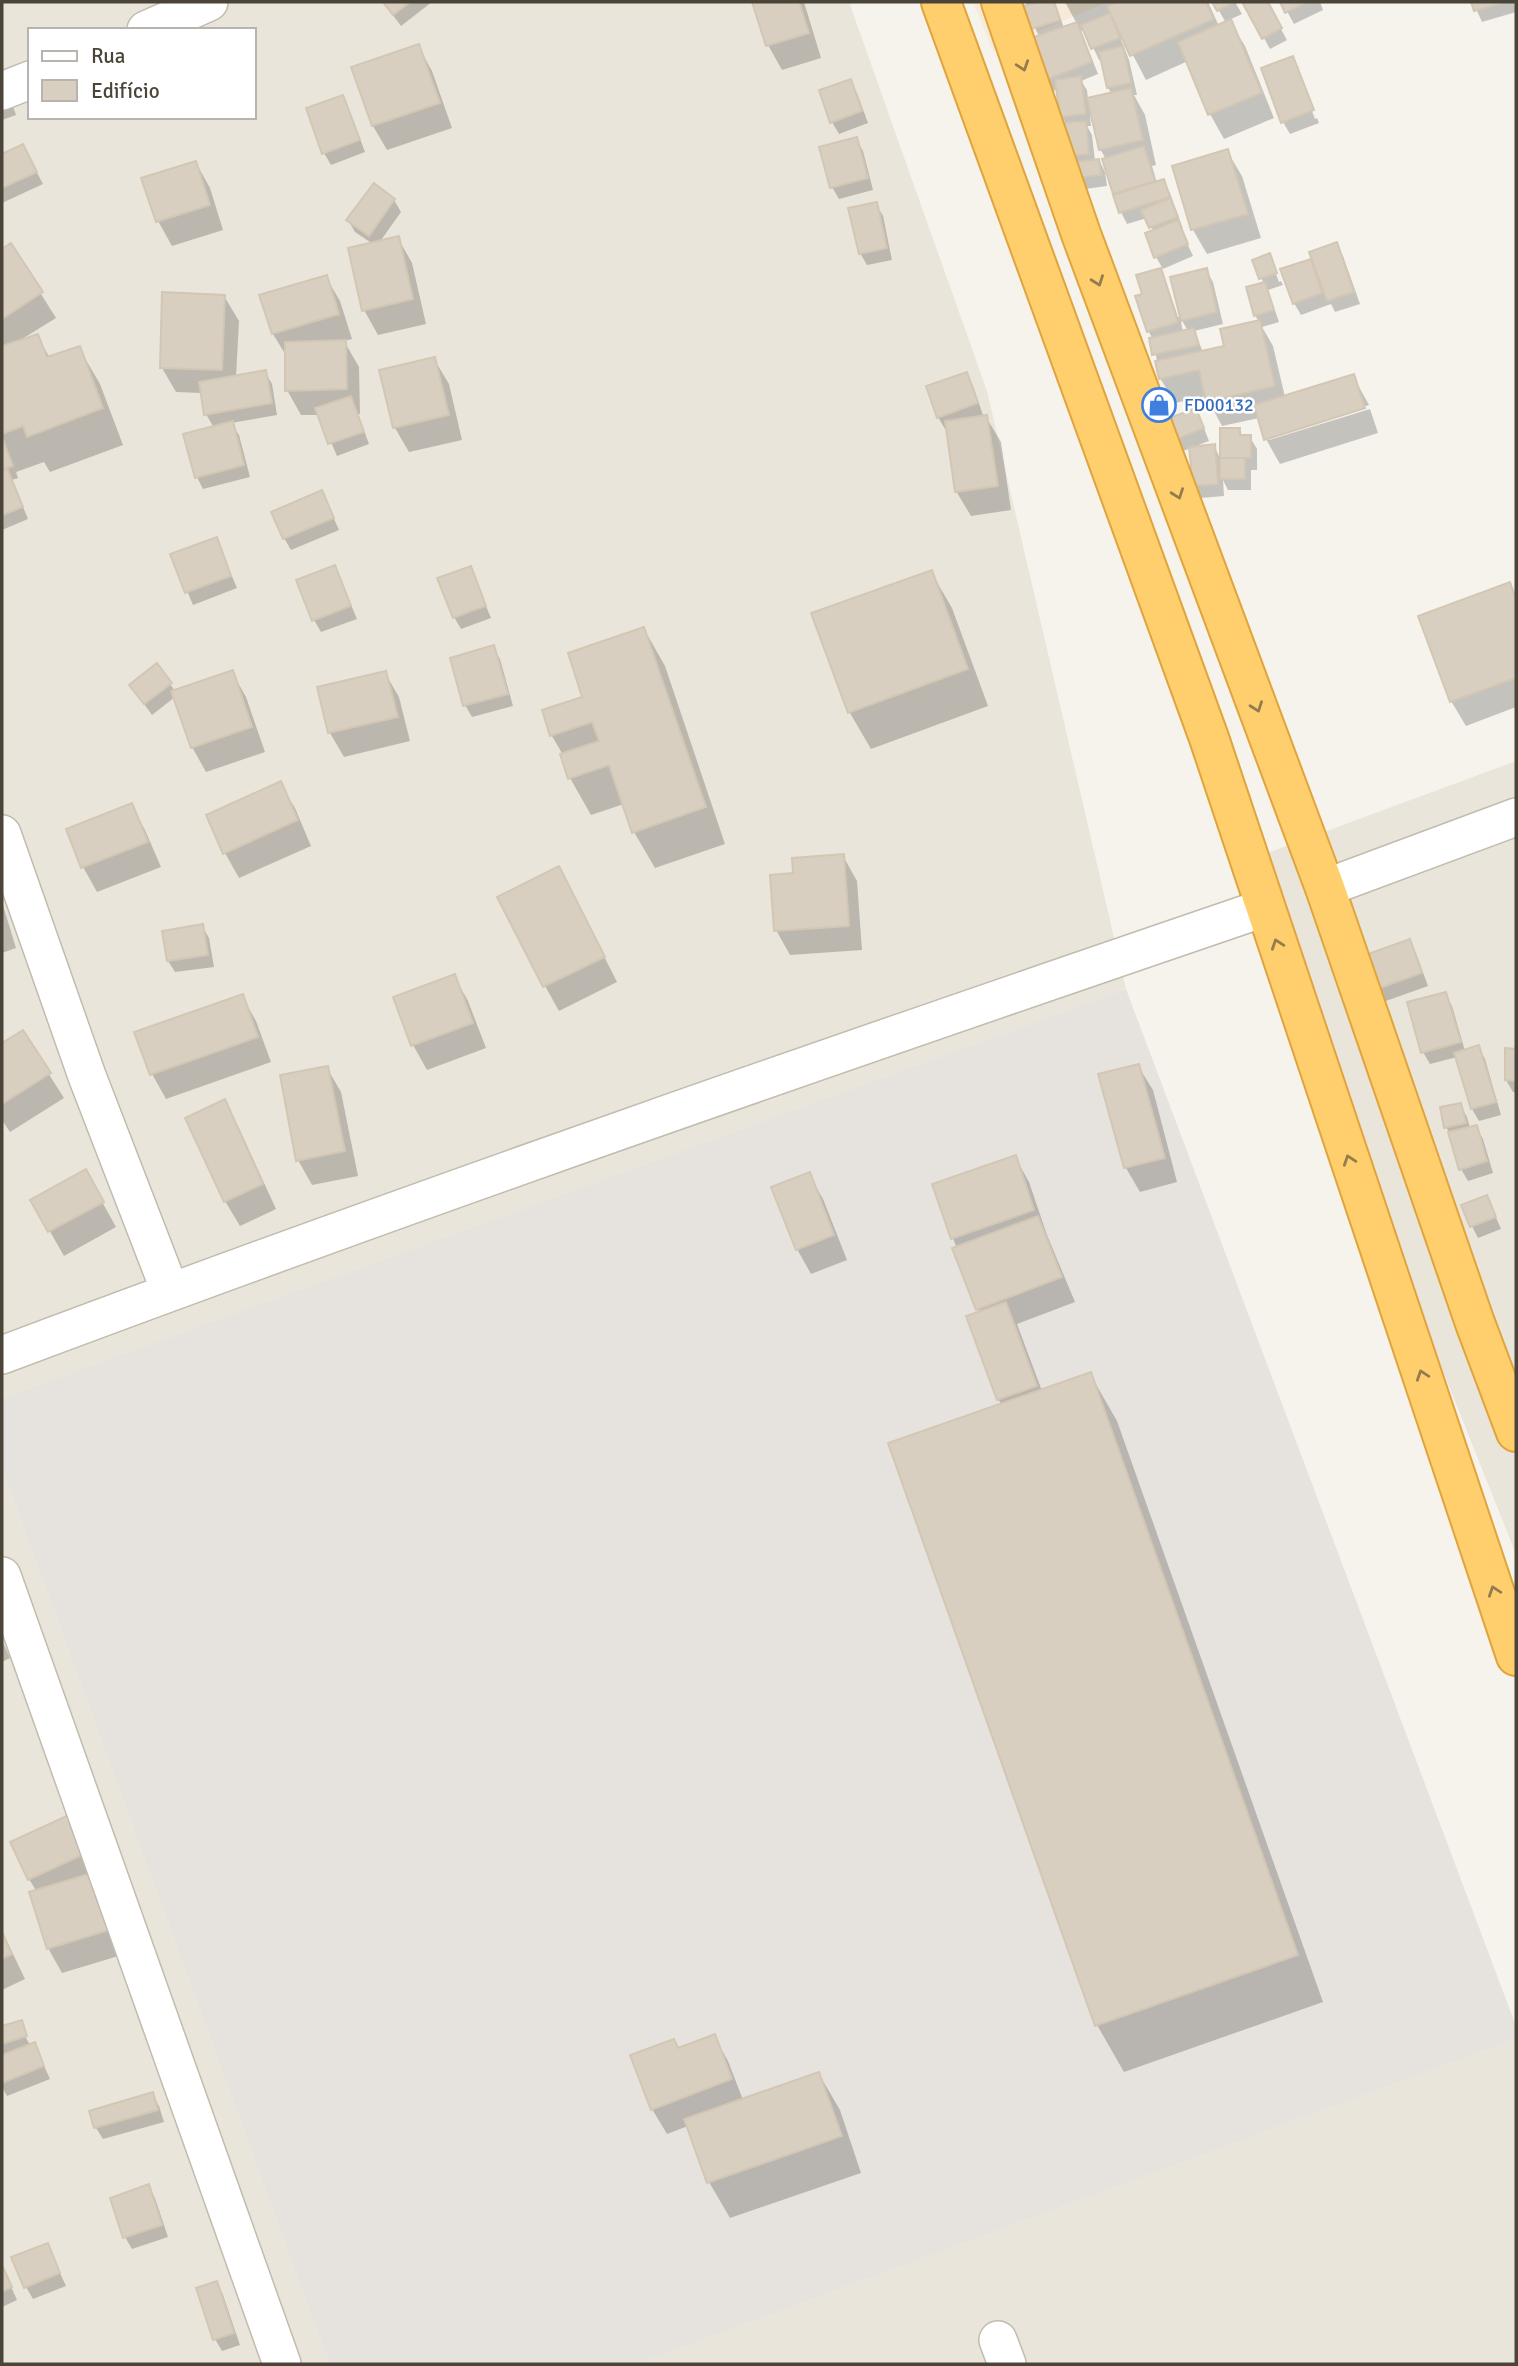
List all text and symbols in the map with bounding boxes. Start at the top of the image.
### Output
legend [28,28,256,119]
text: Rua [91,43,125,69]
one-way arrow [1015,60,1029,72]
text: Edifício [91,78,160,104]
one-way arrow [1090,275,1104,287]
shop icon: FD00132 [1140,386,1178,424]
place label: FD00132 [1184,394,1254,416]
one-way arrow [1169,488,1183,500]
one-way arrow [1249,701,1263,713]
one-way arrow [1270,939,1285,951]
one-way arrow [1343,1154,1357,1166]
one-way arrow [1416,1370,1430,1382]
one-way arrow [1488,1585,1503,1597]

